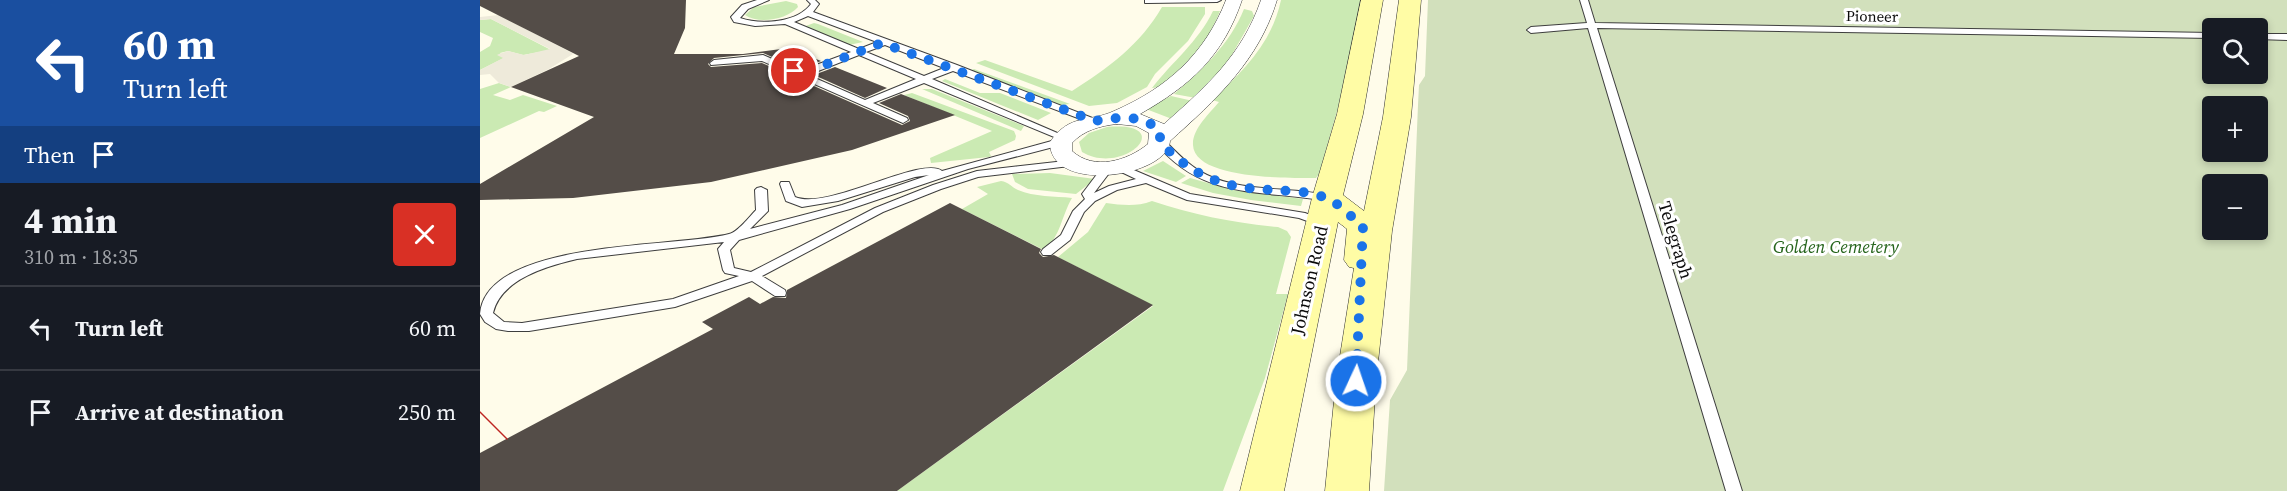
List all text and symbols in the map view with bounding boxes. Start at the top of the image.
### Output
street label: Pioneer [1846,5,1899,27]
text: 60 m [123,15,216,73]
map controls [2202,18,2268,240]
button: search [2202,18,2268,84]
icon: left [24,24,102,102]
pin [768,45,819,96]
icon: arrive [777,54,810,87]
text: Turn left [123,70,227,107]
button: + [2202,96,2268,162]
icon: arrive [87,138,120,171]
text: Then [24,140,75,170]
button: − [2202,174,2268,240]
text: 4 min [24,196,117,245]
street label: Telegraph [1652,198,1700,282]
button: close [393,203,456,266]
street label: Johnson Road [1284,223,1334,338]
park label: Golden Cemetery [1773,234,1899,259]
text: 310 m · 18:35 [24,243,138,271]
icon: left [24,312,57,345]
text: Turn left [75,313,163,343]
text: 60 m [409,313,456,343]
position arrow [1324,349,1388,413]
icon: arrive [24,396,57,429]
text: Arrive at destination [75,397,284,427]
text: 250 m [398,397,456,427]

